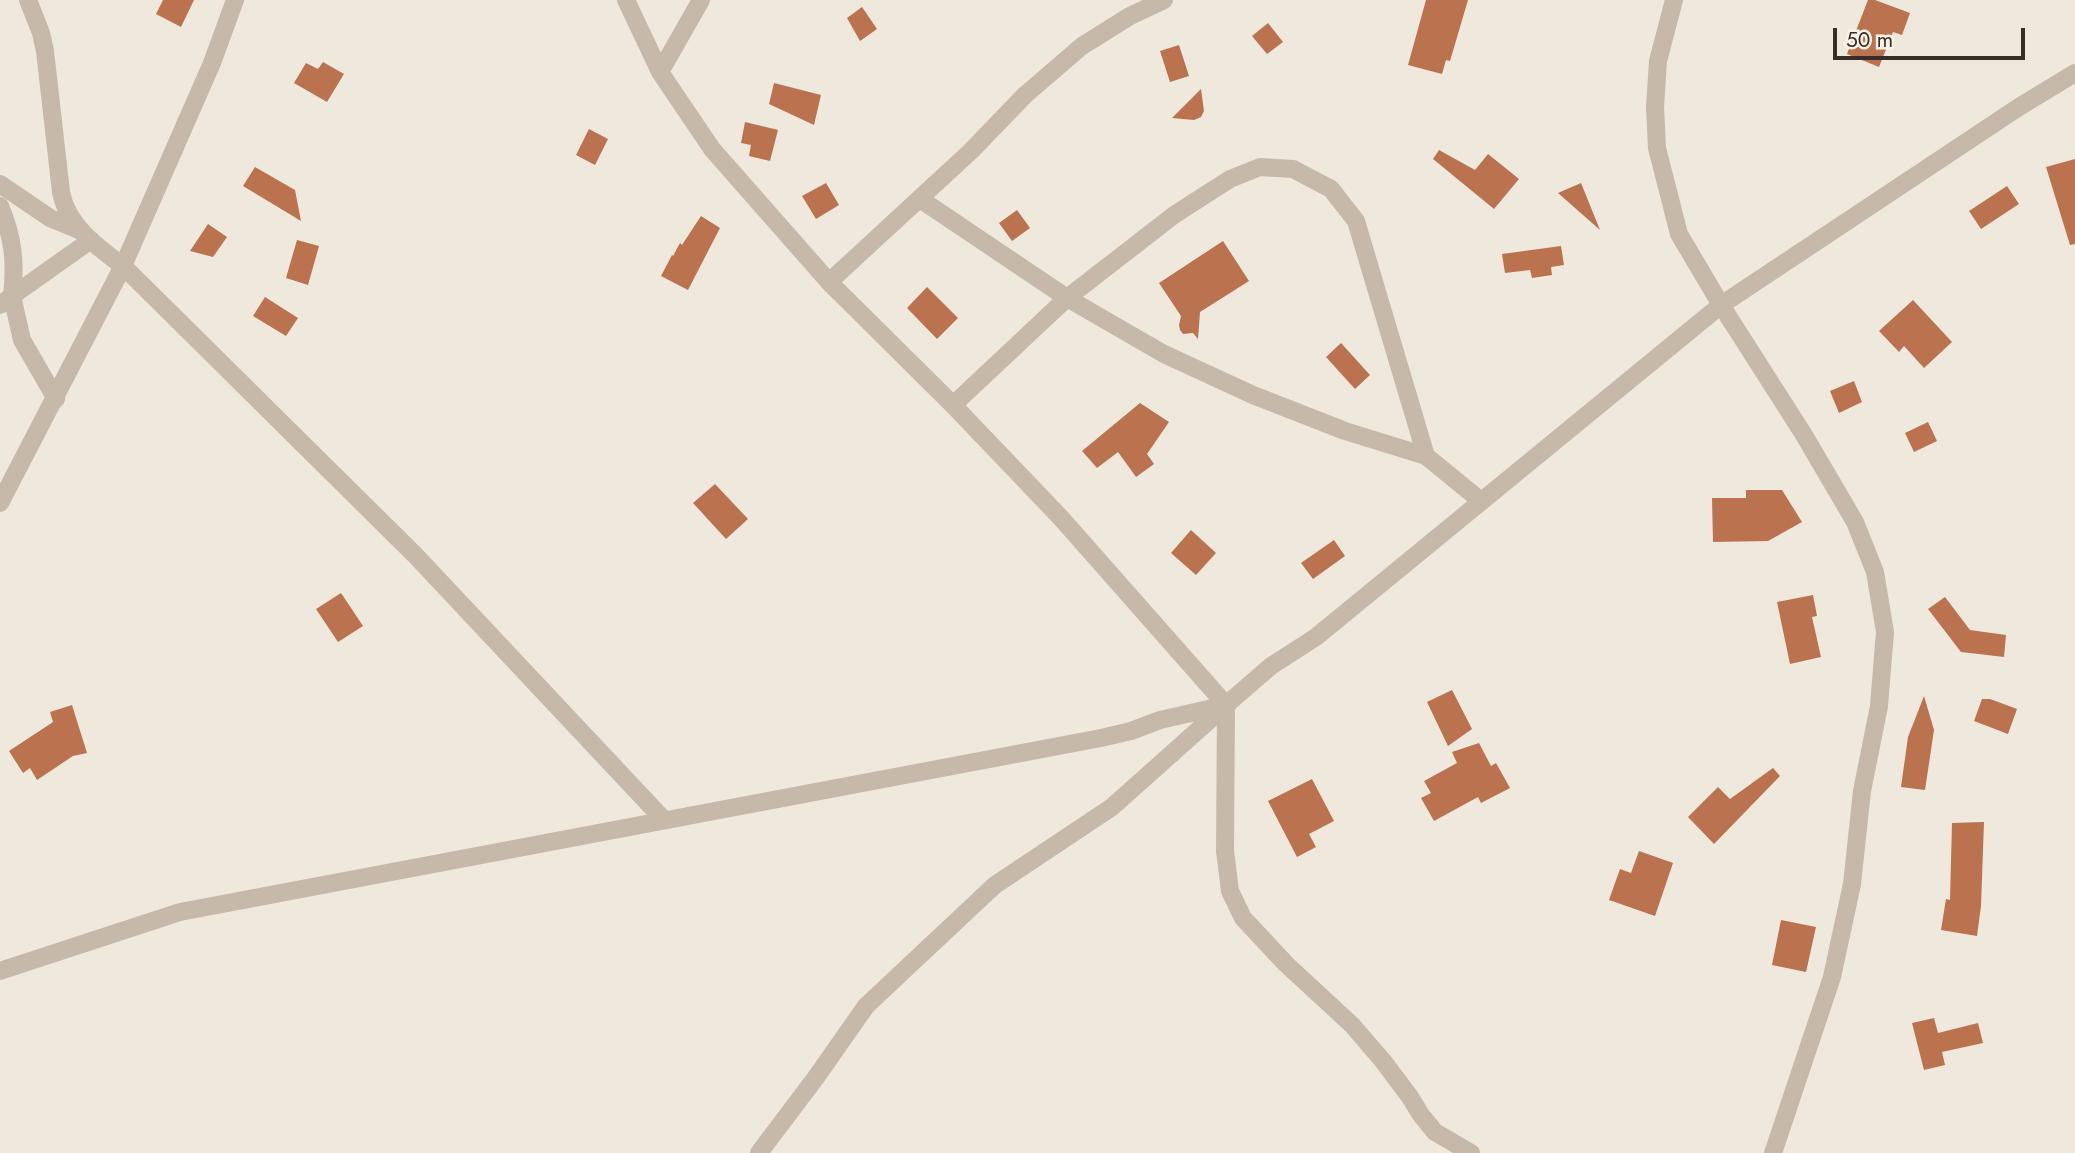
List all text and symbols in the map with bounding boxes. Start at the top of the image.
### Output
scale bar [1837,14,2030,58]
text: 50 m [1846,25,1893,55]

